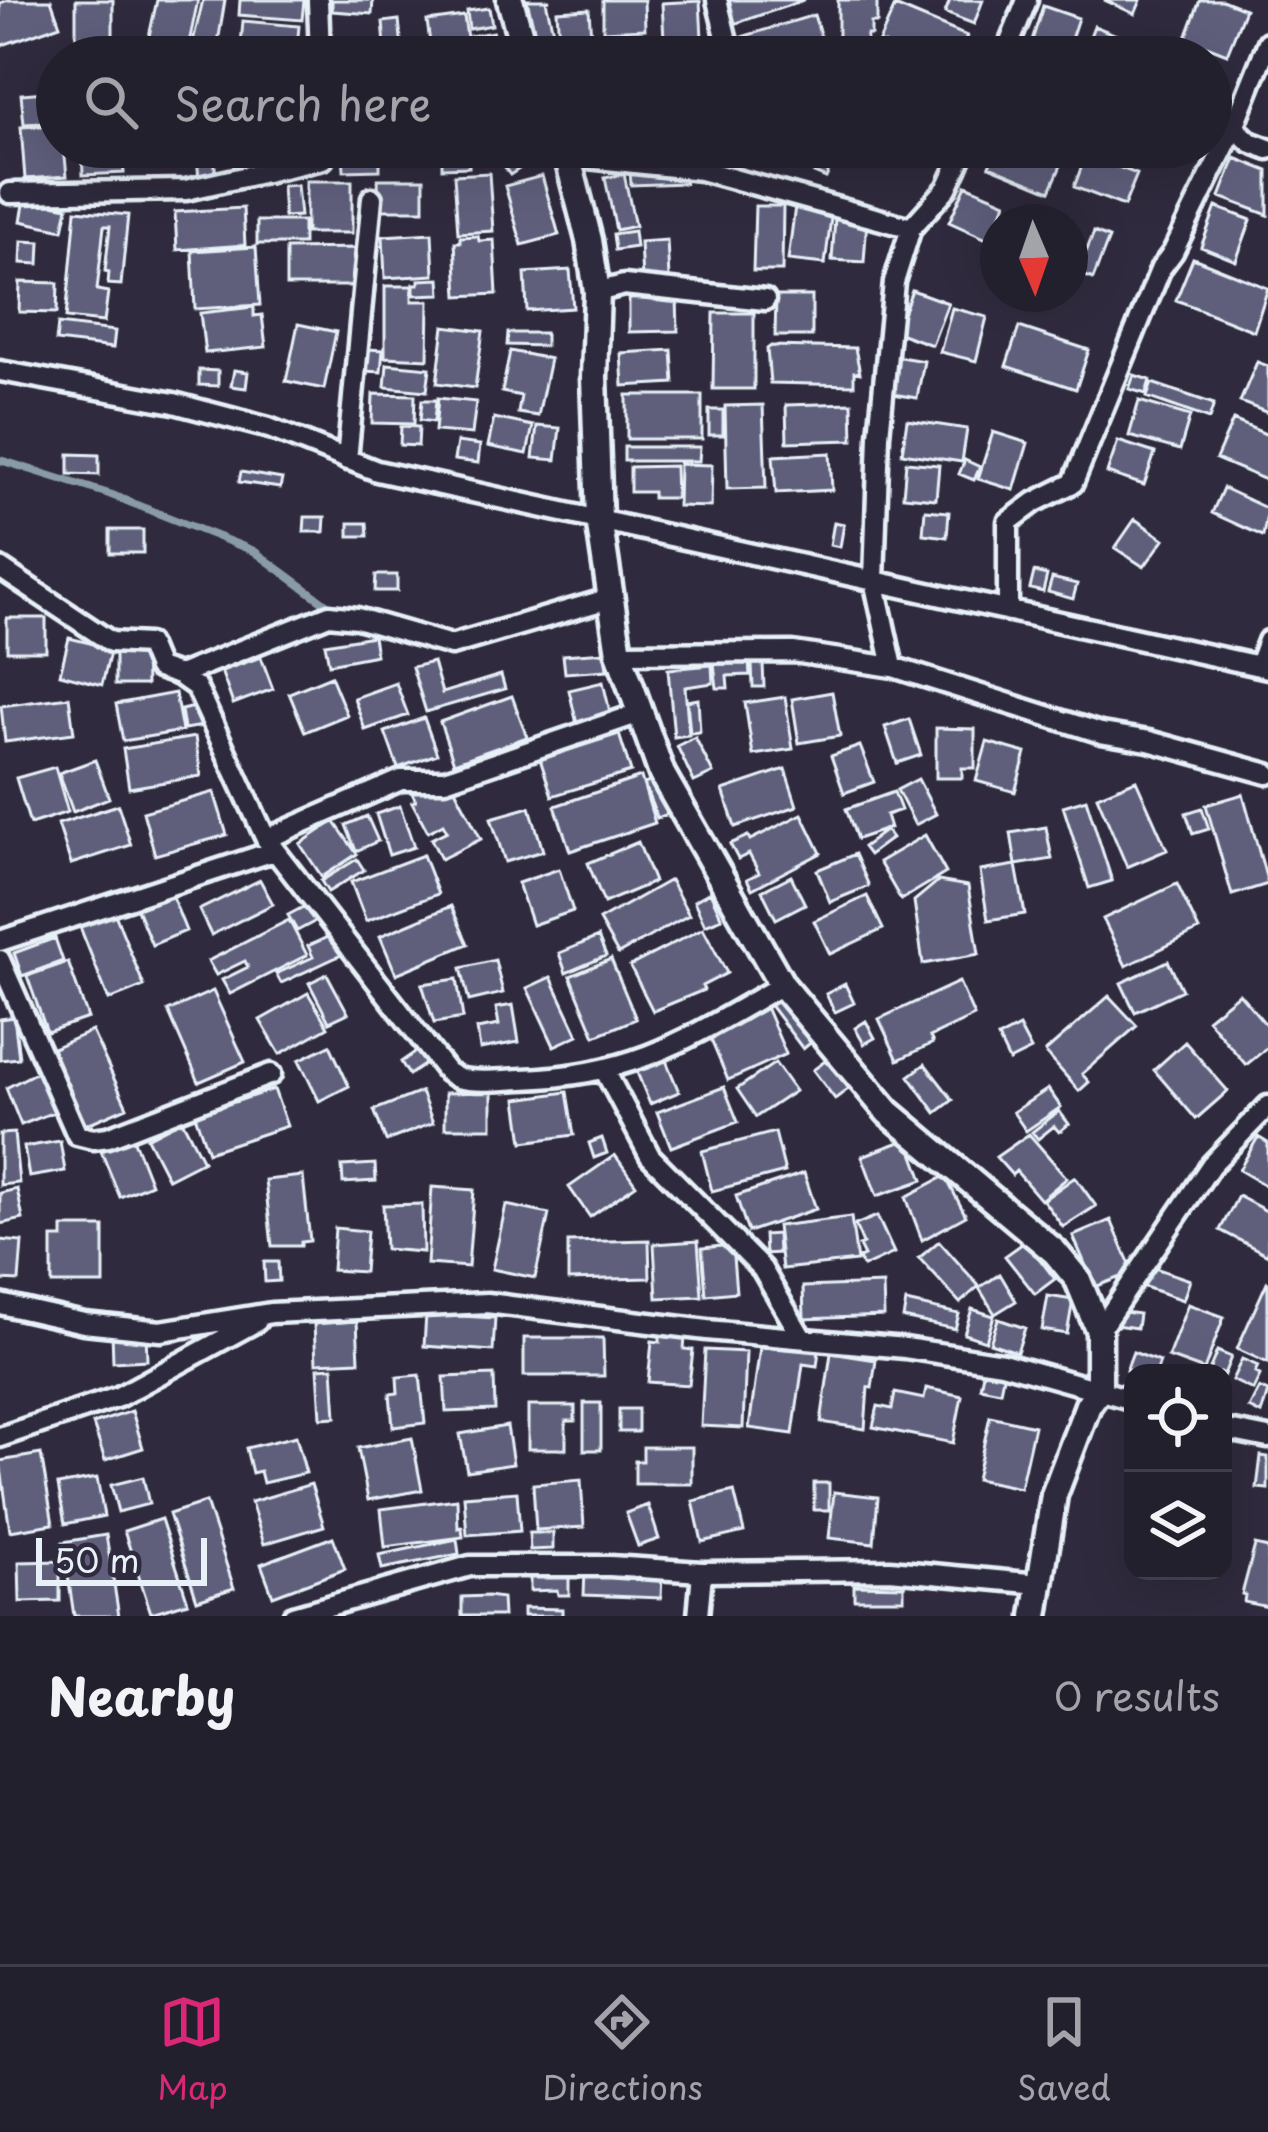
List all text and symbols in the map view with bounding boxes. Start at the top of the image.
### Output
search box [36,36,1232,168]
text: Search here [174,68,431,136]
icon: search [78,69,144,135]
north arrow [980,204,1088,312]
map controls [1124,1364,1232,1580]
button: locate [1124,1364,1232,1472]
button: layers [1124,1472,1232,1580]
scale bar [36,1532,207,1585]
text: 50 m [54,1534,140,1584]
text: Nearby [48,1656,235,1733]
text: 0 results [1054,1665,1220,1724]
tab: Map [157,1989,228,2111]
tab: Directions [542,1989,703,2111]
tab: Saved [1017,1989,1111,2111]

